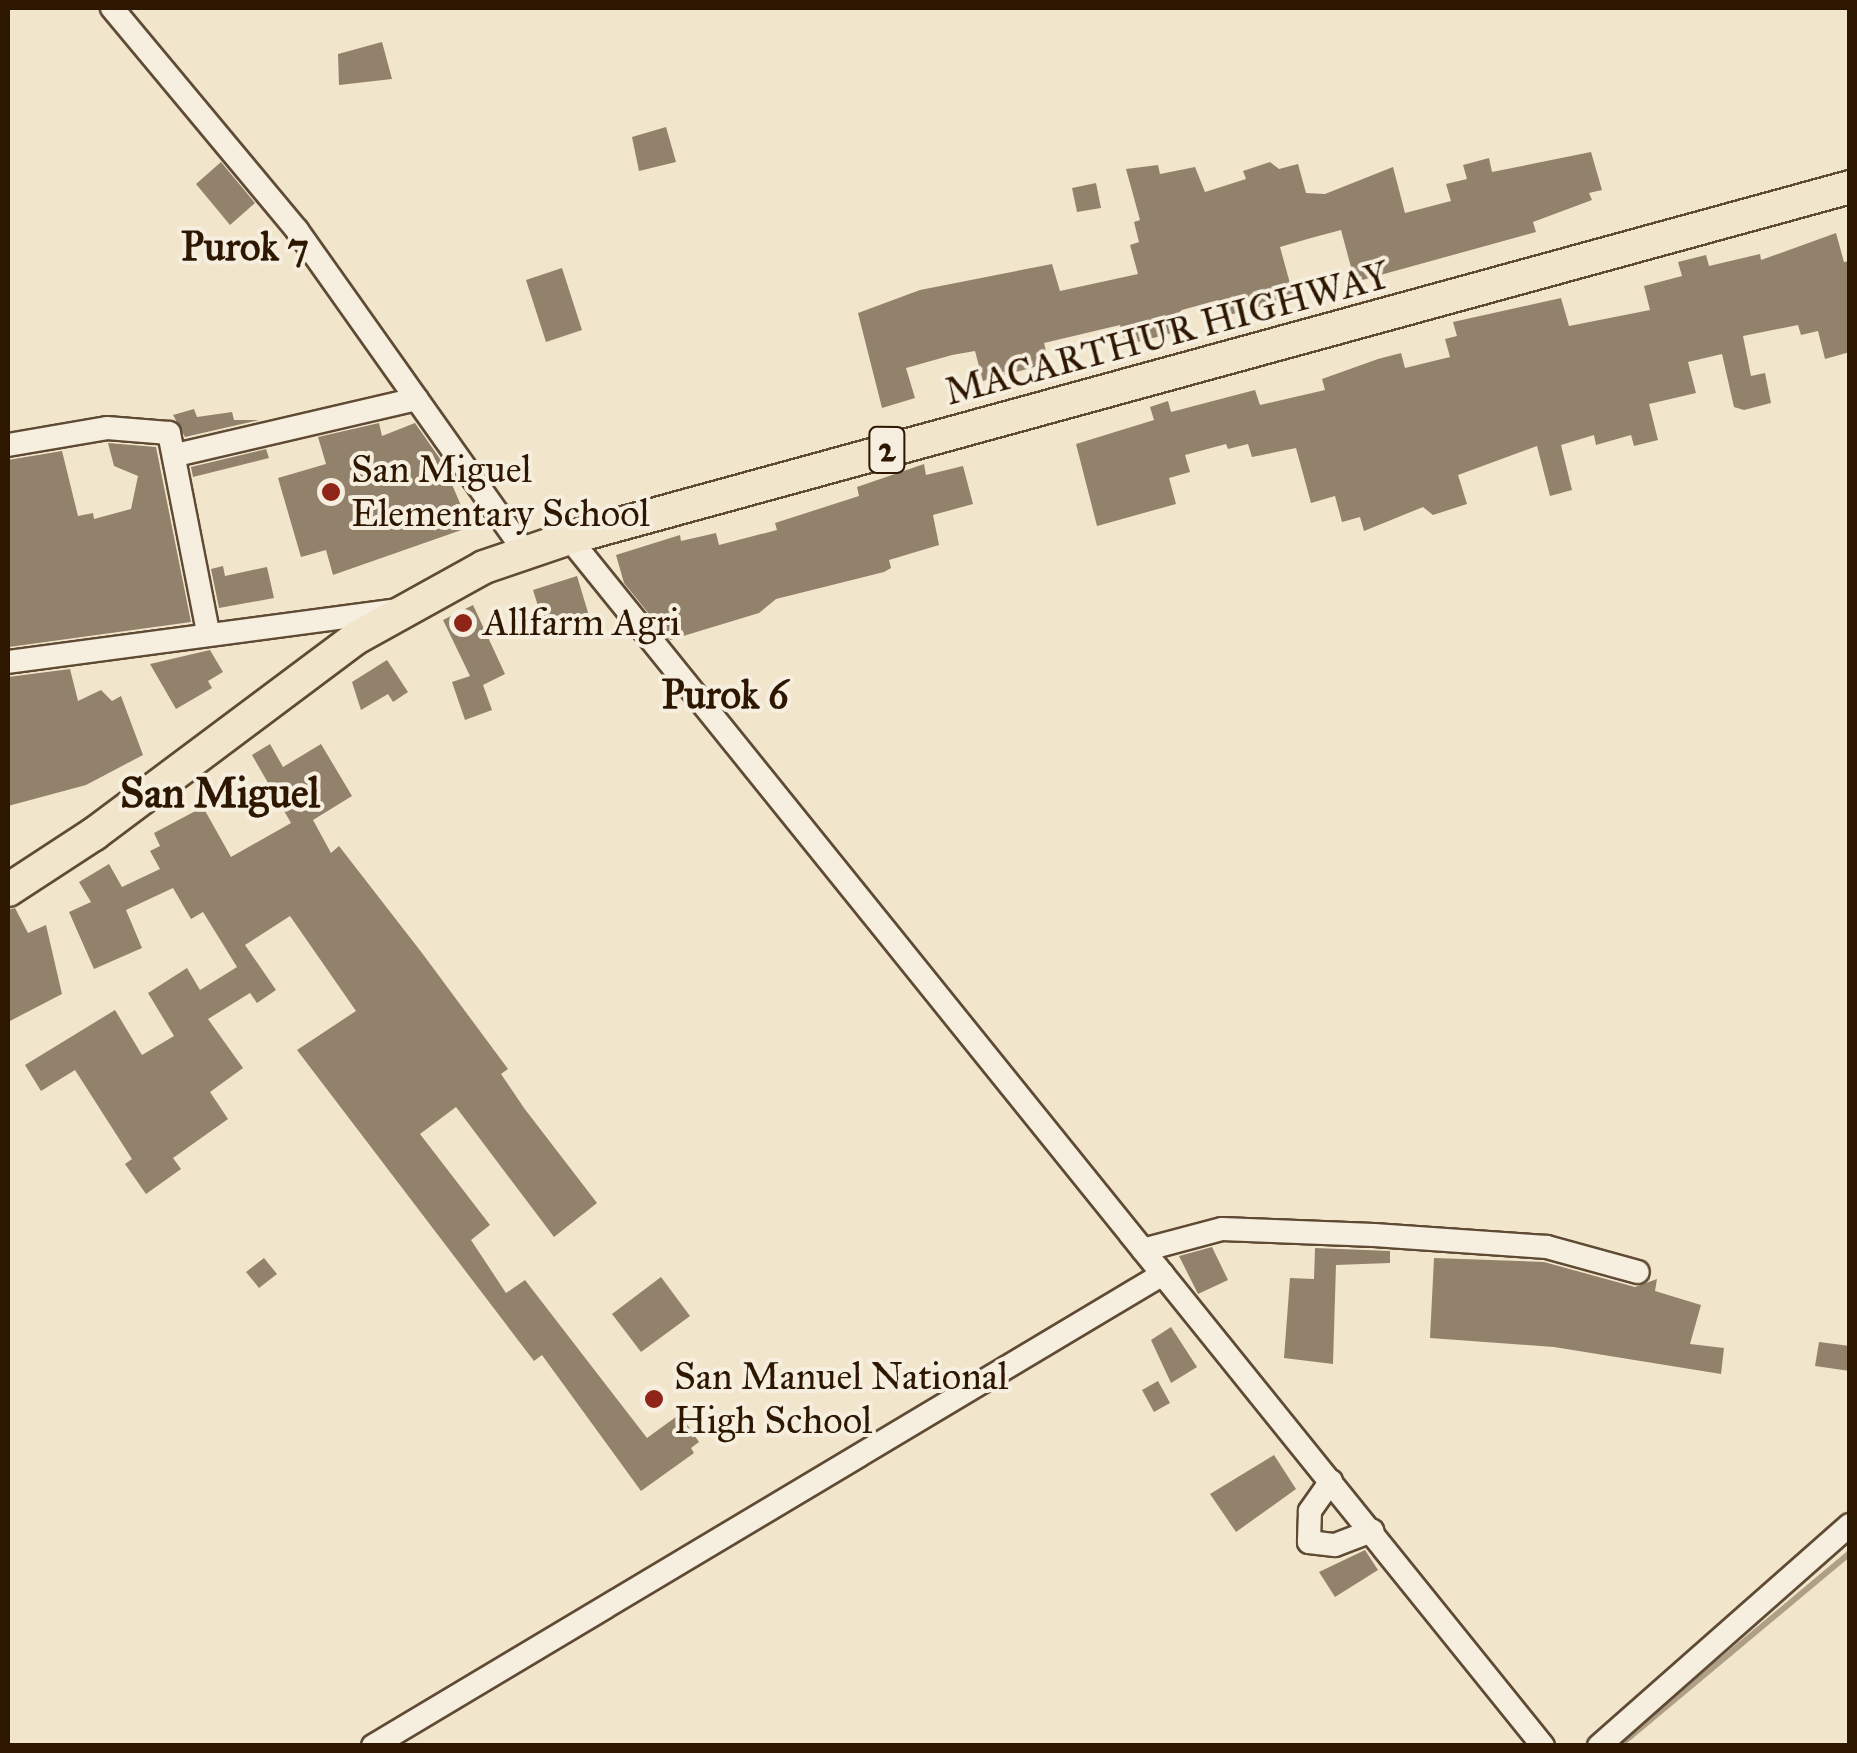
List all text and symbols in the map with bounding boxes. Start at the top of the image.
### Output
district label: Purok 7 [181,223,309,271]
street label: MACARTHUR HIGHWAY [940,253,1394,415]
road number: 2 [867,420,907,480]
place label: San Miguel Elementary School [351,447,650,536]
marker: San Miguel Elementary School [320,481,342,503]
place label: Allfarm Agri [483,600,680,646]
marker: Allfarm Agri [452,612,474,634]
district label: Purok 6 [662,671,788,719]
district label: San Miguel [120,768,320,818]
place label: San Manuel National High School [674,1354,1008,1444]
marker: San Manuel National High School [643,1388,665,1410]

